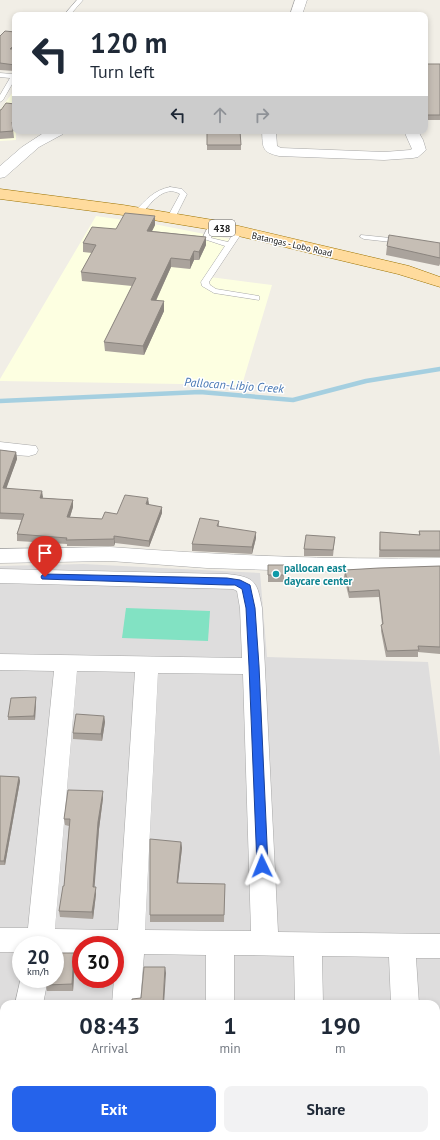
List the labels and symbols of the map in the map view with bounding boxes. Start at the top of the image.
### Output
road number: 438 [209,220,235,236]
street label: Batangas - Lobo Road [251,229,333,259]
water label: Pallocan-Libjo Creek [184,374,285,396]
pin [28,536,62,577]
place label: pallocan east daycare center [284,561,353,588]
marker: pallocan east daycare center [271,569,281,579]
position arrow [241,845,283,887]
speed limit sign: 30 [72,936,124,988]

